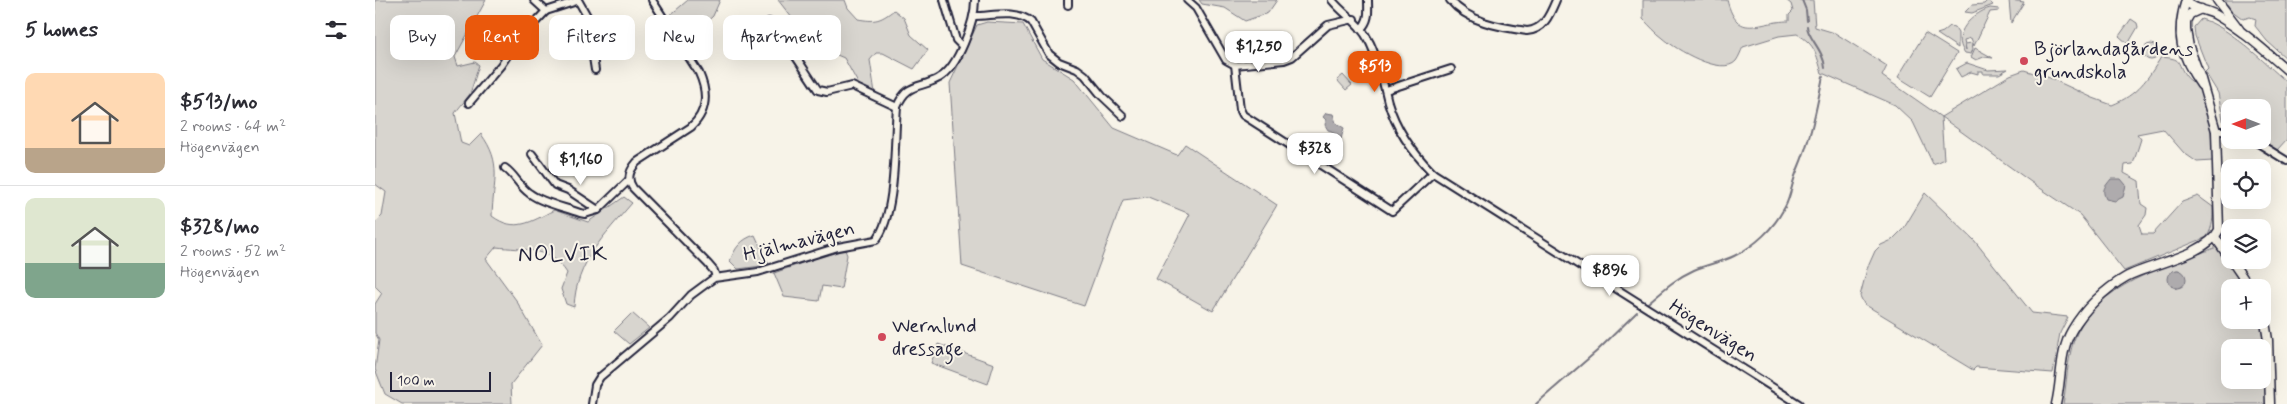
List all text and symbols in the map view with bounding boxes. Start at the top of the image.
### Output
chip: Buy [390,15,455,60]
chip: Rent [465,15,539,60]
chip: Filters [549,15,635,60]
chip: New [645,15,713,60]
chip: Apartment [723,15,841,60]
text: 5 homes [25,16,98,44]
icon: filters [322,16,350,44]
pin: $1,250 [1218,30,1300,73]
text: $1,250 [1236,36,1282,57]
place label: Björlandagårdens grundskola [2034,36,2193,86]
pin: $513 [1345,51,1405,93]
marker: Björlandagårdens grundskola [2018,55,2030,67]
text: $513 [1359,56,1391,77]
text: $513/mo [180,88,257,116]
icon: home [65,93,125,153]
north arrow [2221,99,2271,149]
map controls [2221,99,2271,389]
text: 2 rooms · 64 m² [180,116,286,137]
pin: $328 [1285,132,1345,175]
text: Högenvägen [180,137,260,158]
text: $328 [1298,138,1332,159]
pin: $1,160 [540,144,622,186]
text: $1,160 [559,149,603,170]
button: locate [2221,159,2271,209]
text: $328/mo [180,213,259,241]
street label: Hjälmavägen [740,215,858,269]
icon: home [65,218,125,278]
button: layers [2221,219,2271,269]
text: 2 rooms · 52 m² [180,241,286,262]
district label: NOLVIK [518,241,608,269]
pin: $896 [1580,254,1640,297]
text: $896 [1592,260,1628,281]
text: Högenvägen [180,262,260,283]
button: + [2221,279,2271,329]
street label: Högenvägen [1664,293,1762,369]
place label: Wernlund dressage [892,313,977,365]
marker: Wernlund dressage [876,331,888,343]
button: − [2221,339,2271,389]
scale bar [390,369,491,392]
text: 100 m [397,372,435,390]

